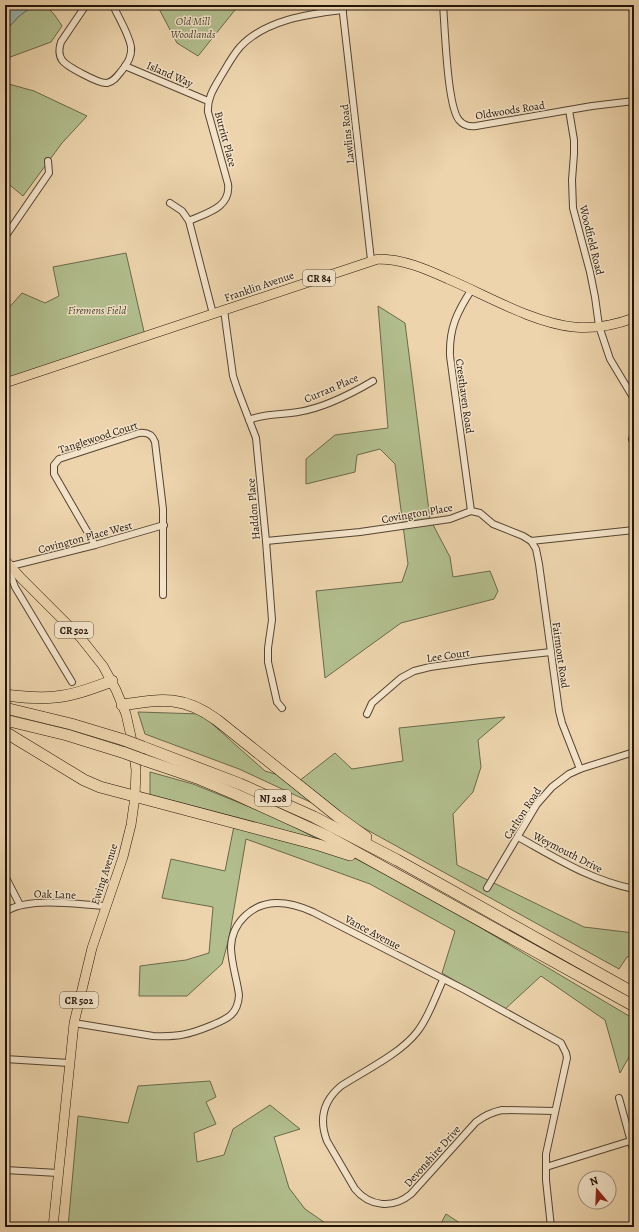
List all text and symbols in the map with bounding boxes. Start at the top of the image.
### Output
park label: Old Mill Woodlands [170,14,216,42]
street label: Island Way [144,58,196,91]
street label: Oldwoods Road [474,98,546,123]
street label: Lawlins Road [337,103,358,164]
street label: Burritt Place [211,110,240,169]
street label: Woodfield Road [575,203,607,277]
street label: Franklin Avenue [222,267,296,305]
road number: CR 84 [303,270,335,286]
park label: Firemens Field [68,303,126,318]
street label: Cresthaven Road [452,358,477,434]
street label: Curran Place [302,370,361,407]
street label: Tanglewood Court [57,418,140,457]
street label: Haddon Place [243,477,264,540]
street label: Covington Place [380,500,454,527]
street label: Covington Place West [36,518,134,557]
street label: Fairmont Road [548,621,573,689]
road number: CR 502 [55,622,93,638]
street label: Lee Court [425,645,471,666]
street label: Carlton Road [500,784,545,842]
road number: NJ 208 [255,790,291,806]
street label: Weymouth Drive [530,828,605,876]
street label: Ewing Avenue [88,842,121,907]
street label: Oak Lane [34,886,76,903]
street label: Vance Avenue [341,911,403,953]
road number: CR 502 [60,992,98,1008]
street label: Devonshire Drive [401,1122,464,1190]
north arrow [577,1170,617,1210]
text: N [588,1173,600,1189]

